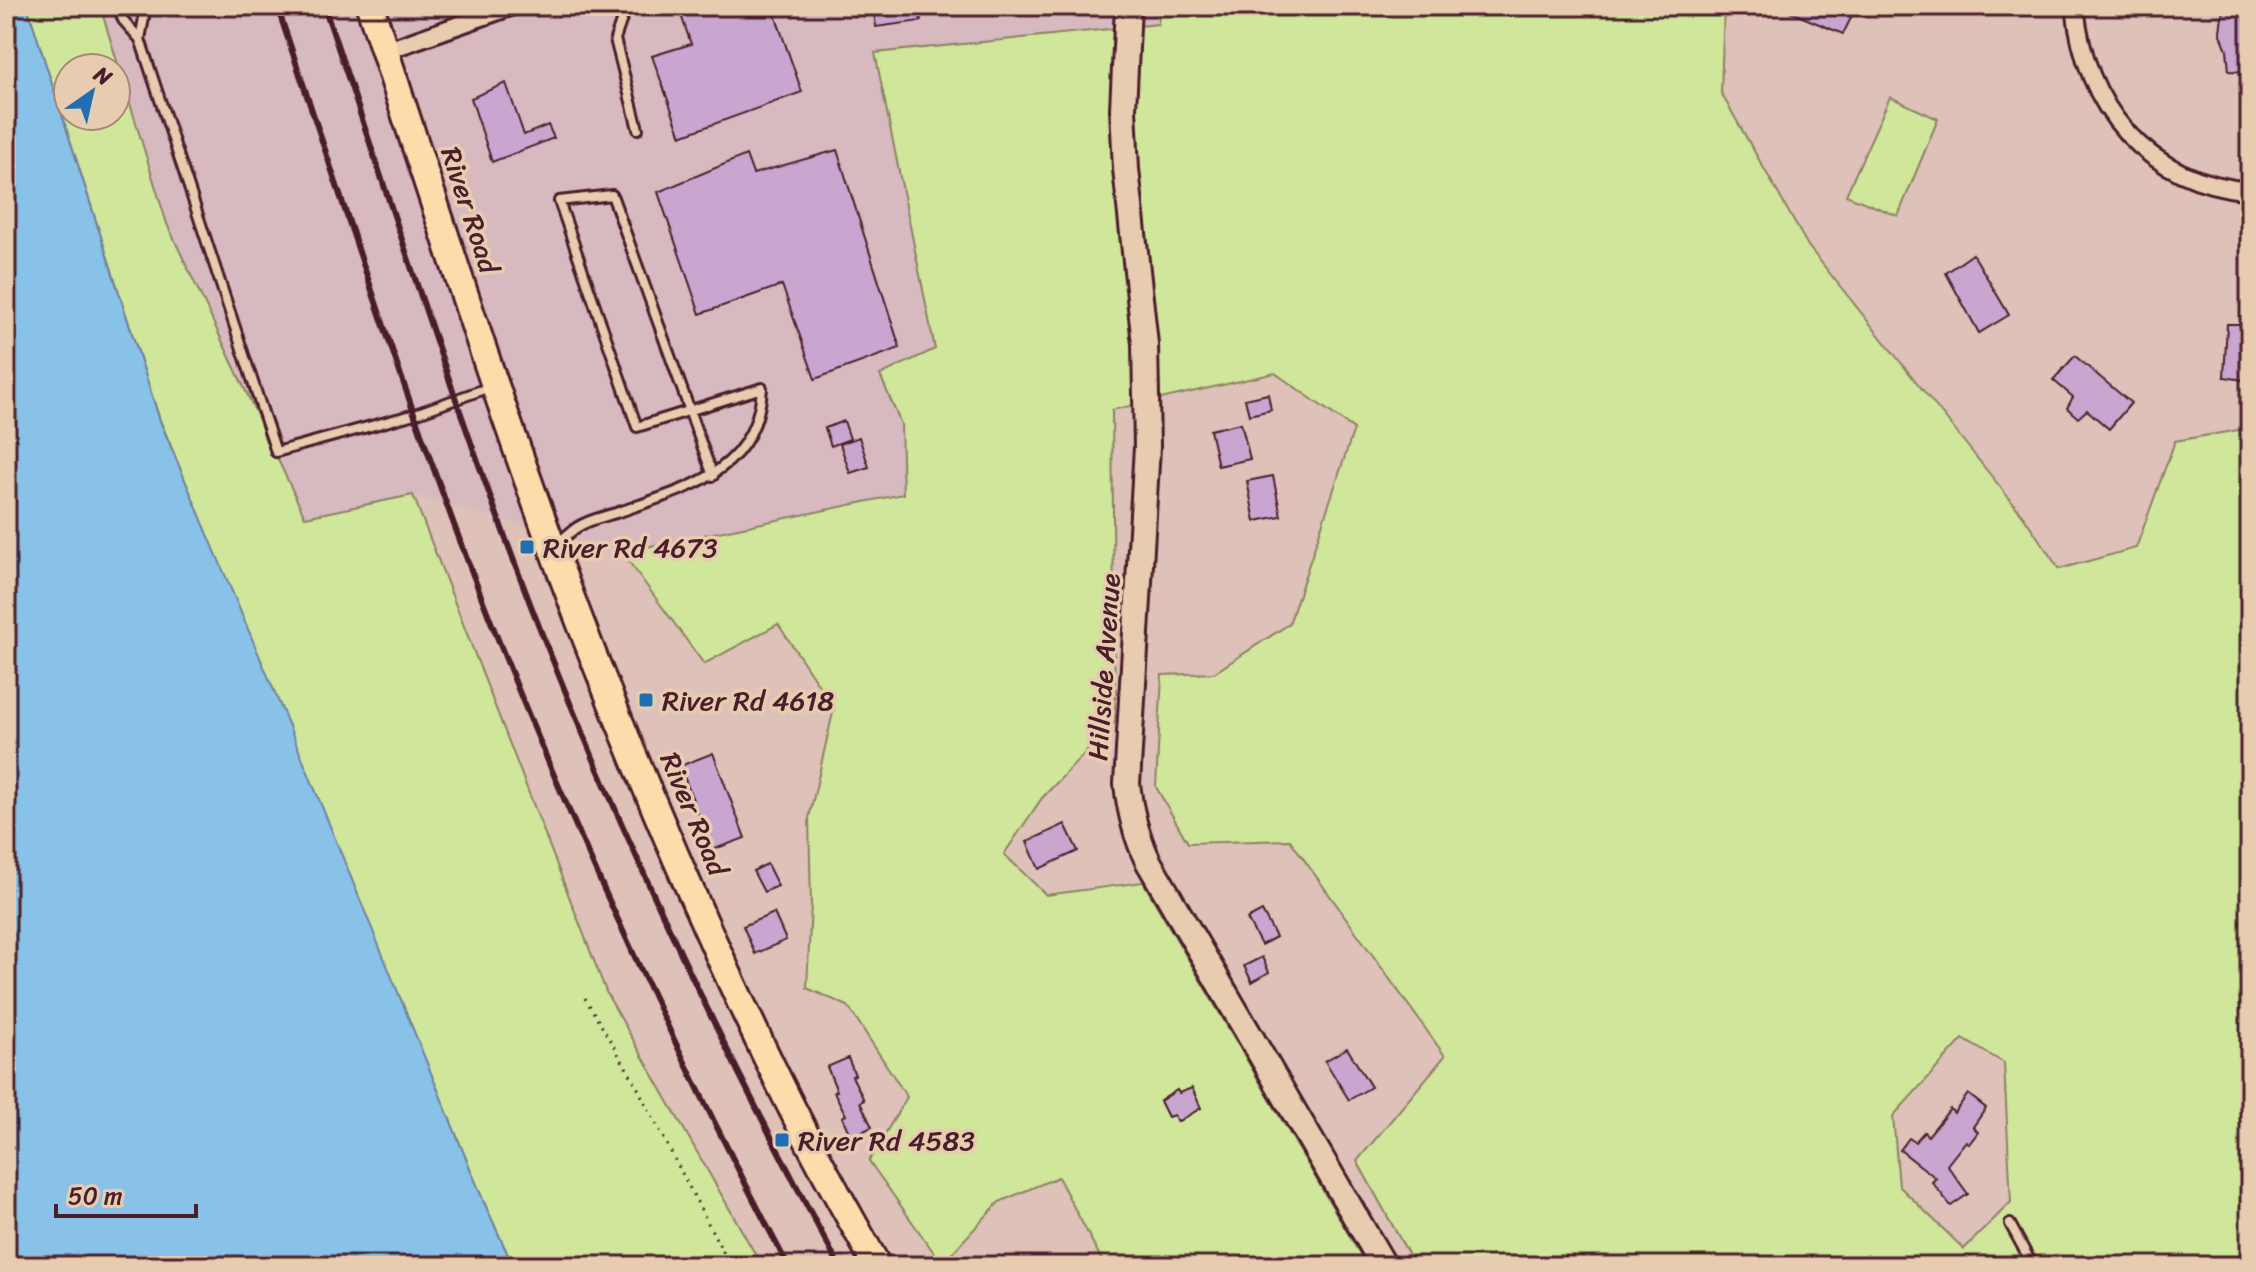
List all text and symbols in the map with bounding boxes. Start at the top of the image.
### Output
north arrow [52,52,132,132]
text: N [85,55,121,97]
street label: River Road [427,140,514,282]
place label: River Rd 4673 [543,523,718,572]
marker: River Rd 4673 [518,538,536,556]
street label: Hillside Avenue [1073,572,1135,762]
place label: River Rd 4618 [662,676,834,725]
marker: River Rd 4618 [637,691,655,709]
street label: River Road [646,744,743,886]
place label: River Rd 4583 [798,1116,975,1165]
marker: River Rd 4583 [773,1131,791,1149]
scale bar [56,1168,196,1218]
text: 50 m [68,1175,123,1217]

